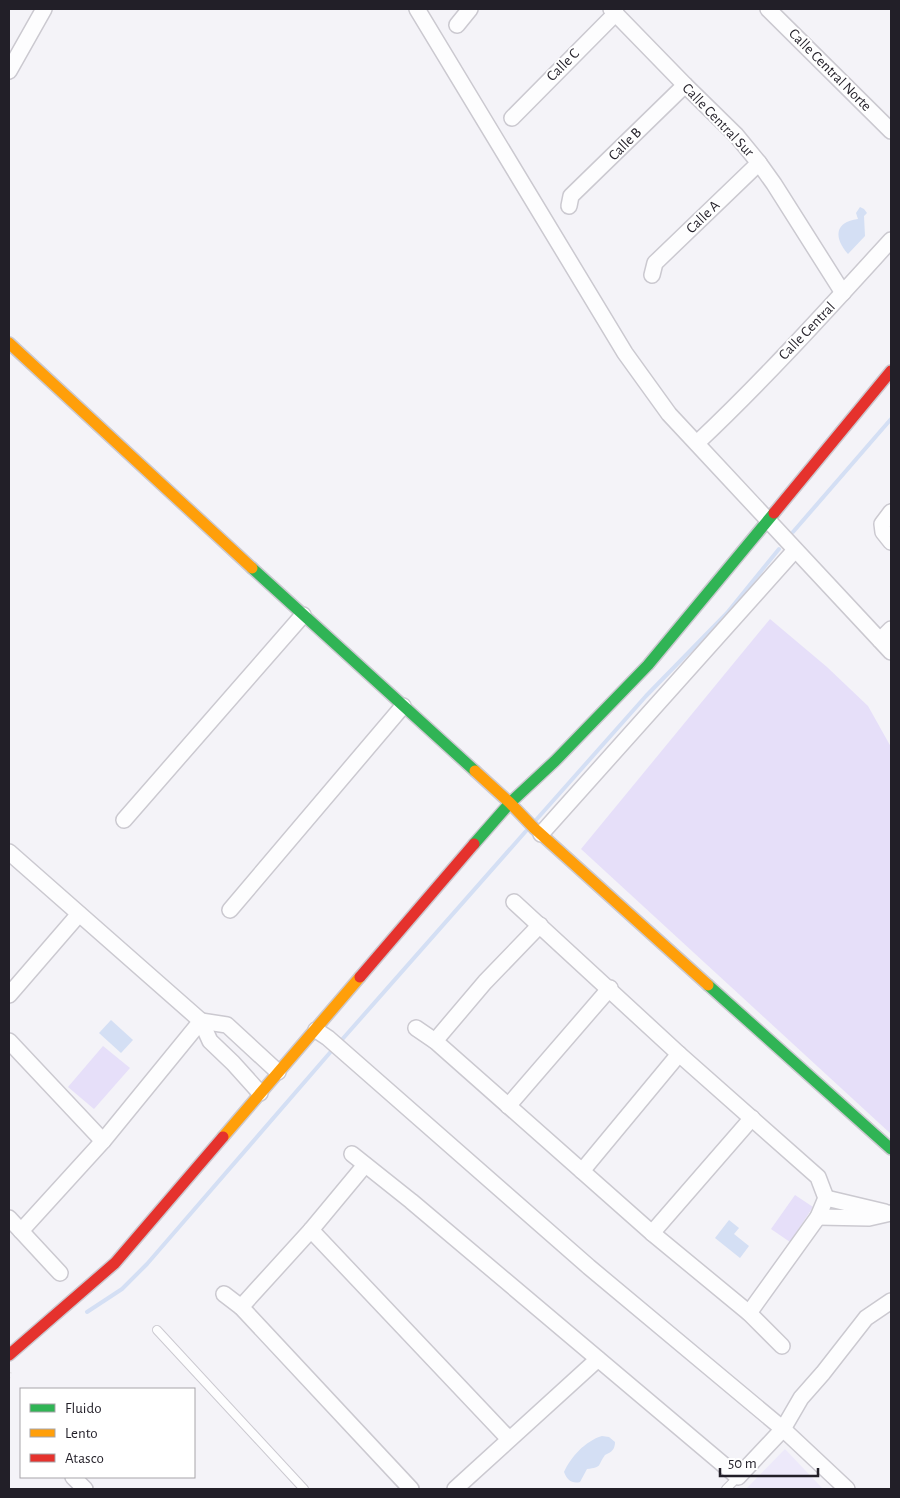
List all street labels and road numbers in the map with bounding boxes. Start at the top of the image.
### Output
street label: Calle Central Norte [786,26,874,114]
street label: Calle C [544,46,582,84]
street label: Calle Central Sur [679,80,757,160]
street label: Calle B [606,125,644,163]
street label: Calle A [683,197,723,236]
street label: Calle Central [776,299,838,363]

